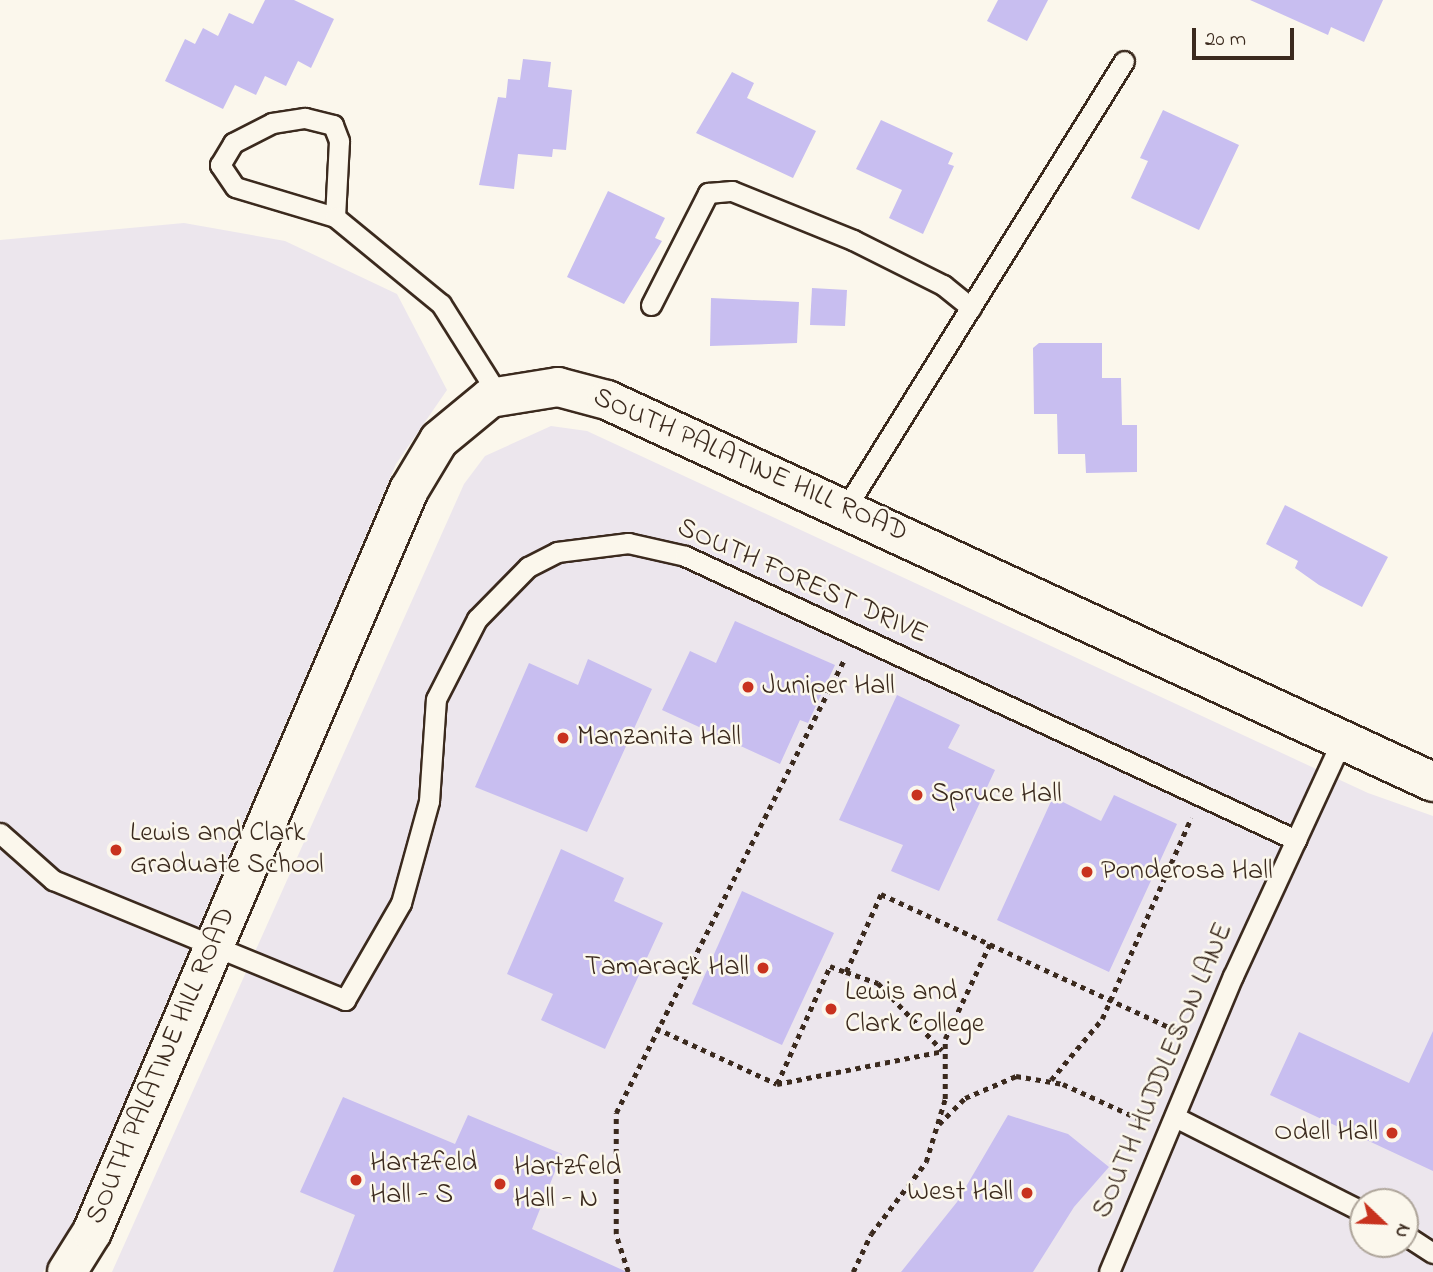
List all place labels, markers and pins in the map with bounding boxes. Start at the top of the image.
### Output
place label: Juniper Hall [762,670,895,704]
marker: Juniper Hall [740,679,756,695]
place label: Manzanita Hall [577,721,741,755]
marker: Manzanita Hall [555,730,571,746]
place label: Spruce Hall [931,778,1062,812]
marker: Spruce Hall [909,787,925,803]
place label: Lewis and Clark Graduate School [130,817,324,883]
marker: Lewis and Clark Graduate School [108,842,124,858]
place label: Ponderosa Hall [1101,855,1273,889]
marker: Ponderosa Hall [1079,864,1095,880]
place label: Tamarack Hall [585,951,749,985]
marker: Tamarack Hall [755,960,771,976]
place label: Lewis and Clark College [845,976,984,1042]
marker: Lewis and Clark College [823,1001,839,1017]
place label: Odell Hall [1274,1116,1378,1150]
marker: Odell Hall [1384,1125,1400,1141]
place label: Hartzfeld Hall - S [370,1147,477,1213]
place label: Hartzfeld Hall - N [514,1151,621,1217]
marker: Hartzfeld Hall - S [348,1172,364,1188]
marker: Hartzfeld Hall - N [492,1176,508,1192]
place label: West Hall [907,1176,1013,1210]
marker: West Hall [1019,1185,1035,1201]

